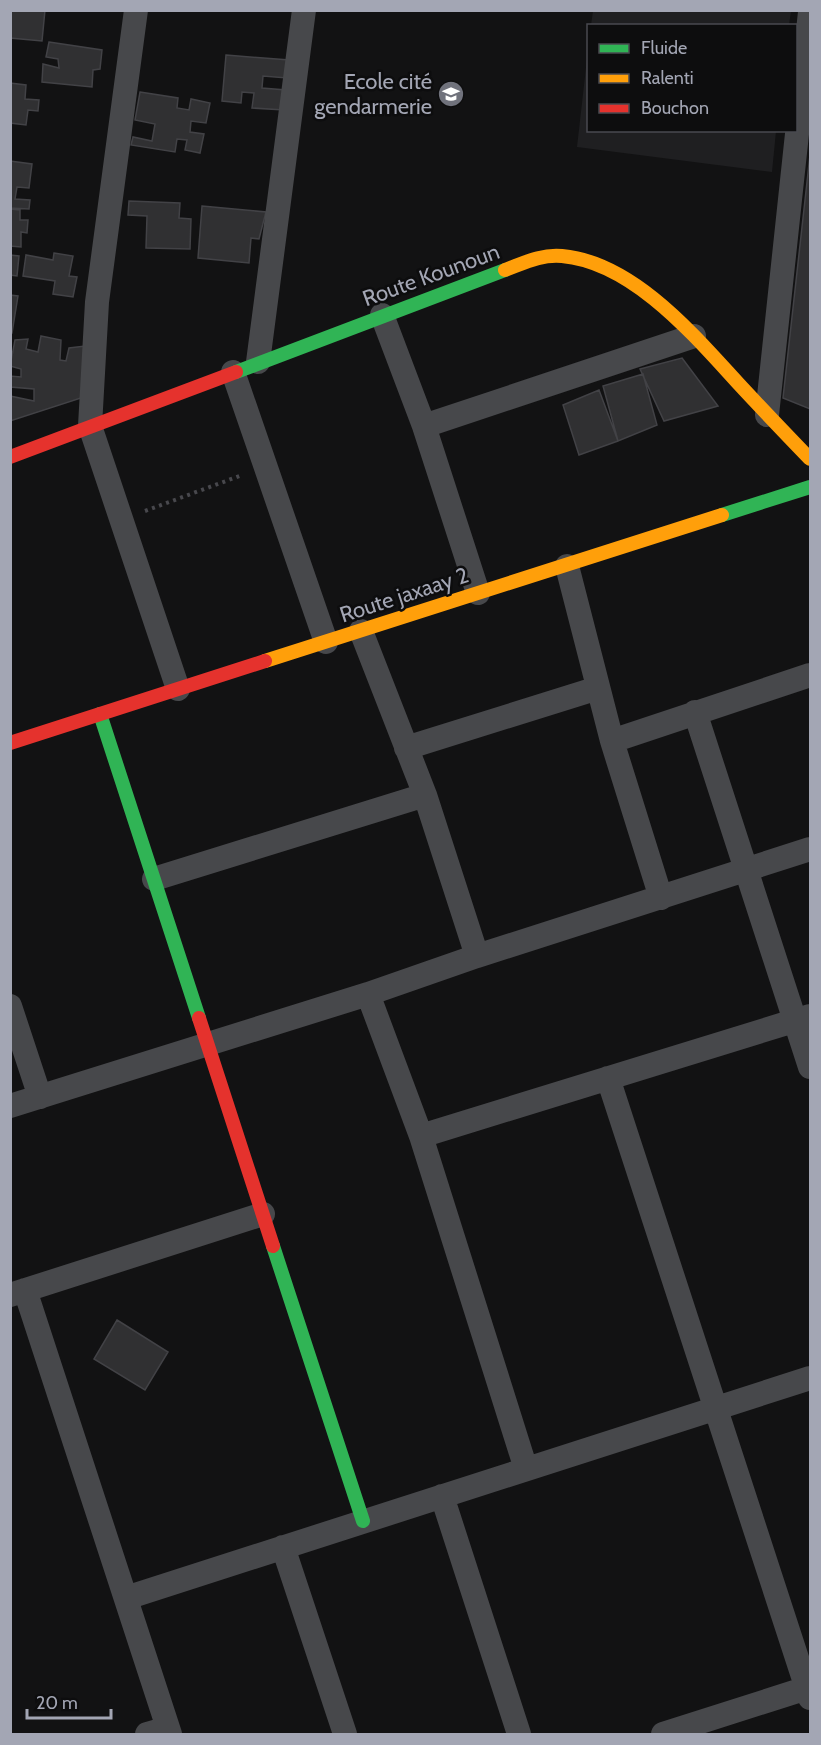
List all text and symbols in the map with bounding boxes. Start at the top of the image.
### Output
legend [587,24,797,132]
text: Fluide [641,37,687,59]
text: Ralenti [641,67,694,89]
place label: Ecole cité gendarmerie [314,68,432,120]
school or university icon: Ecole cité gendarmerie [436,79,466,109]
text: Bouchon [641,97,709,119]
street label: Route Kounoun [359,238,503,312]
street label: Route jaxaay 2 [336,561,472,629]
scale bar [27,1682,111,1720]
text: 20 m [36,1692,78,1714]

